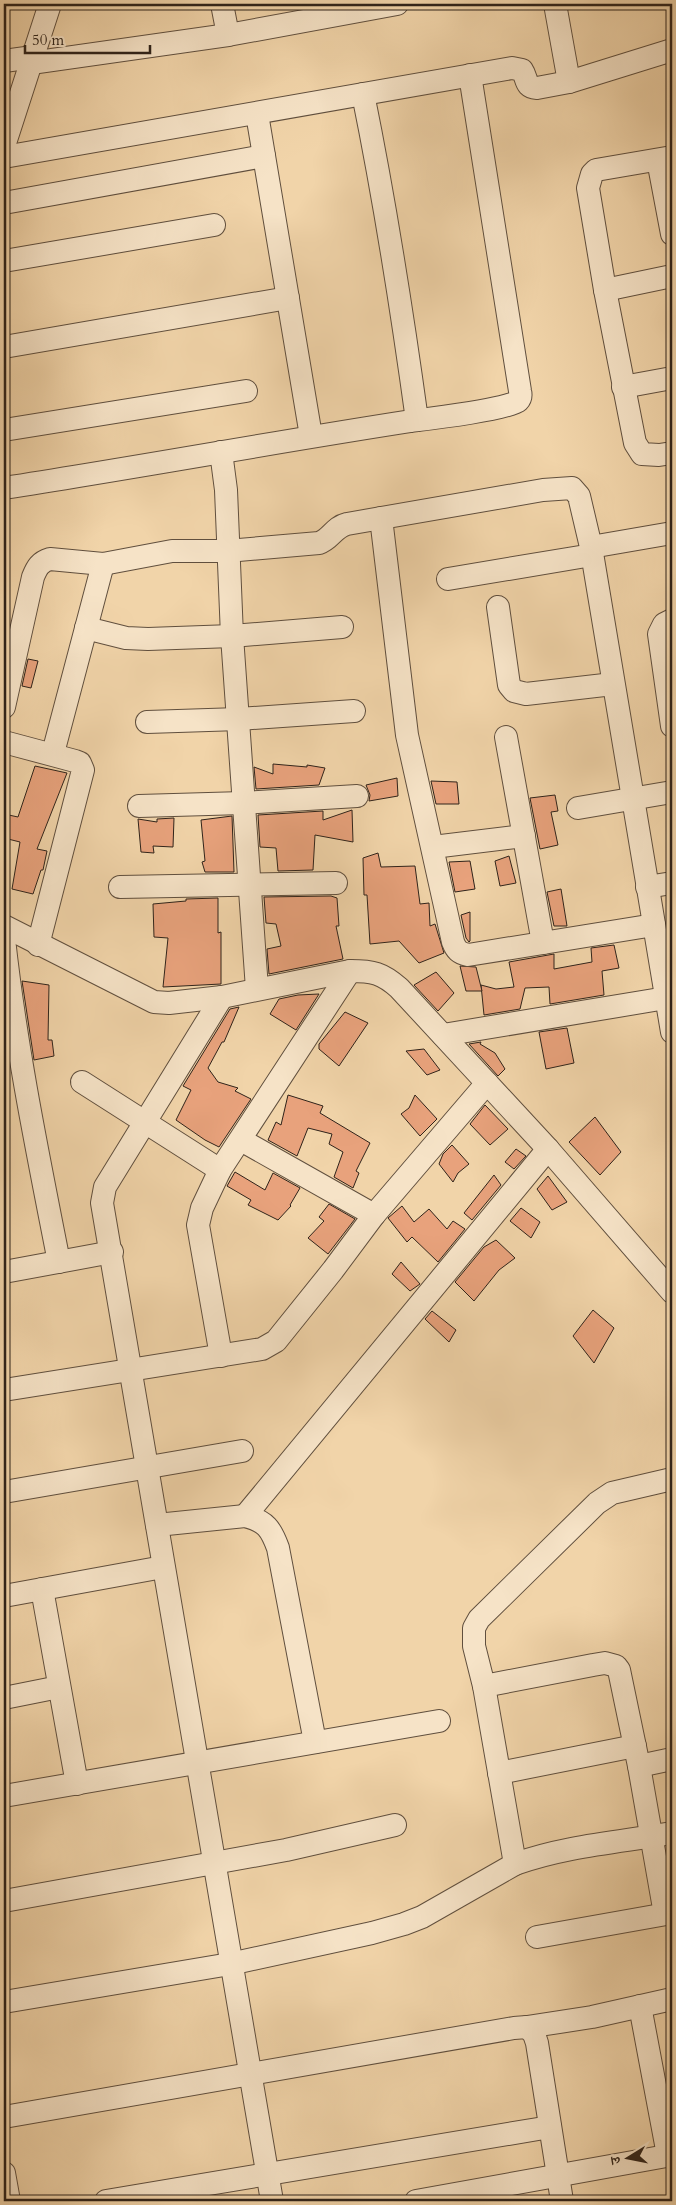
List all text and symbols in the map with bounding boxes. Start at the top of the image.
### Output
scale bar [25,22,150,54]
text: 50 m [32,30,64,50]
north arrow [604,2132,654,2182]
text: उ [606,2154,626,2166]

